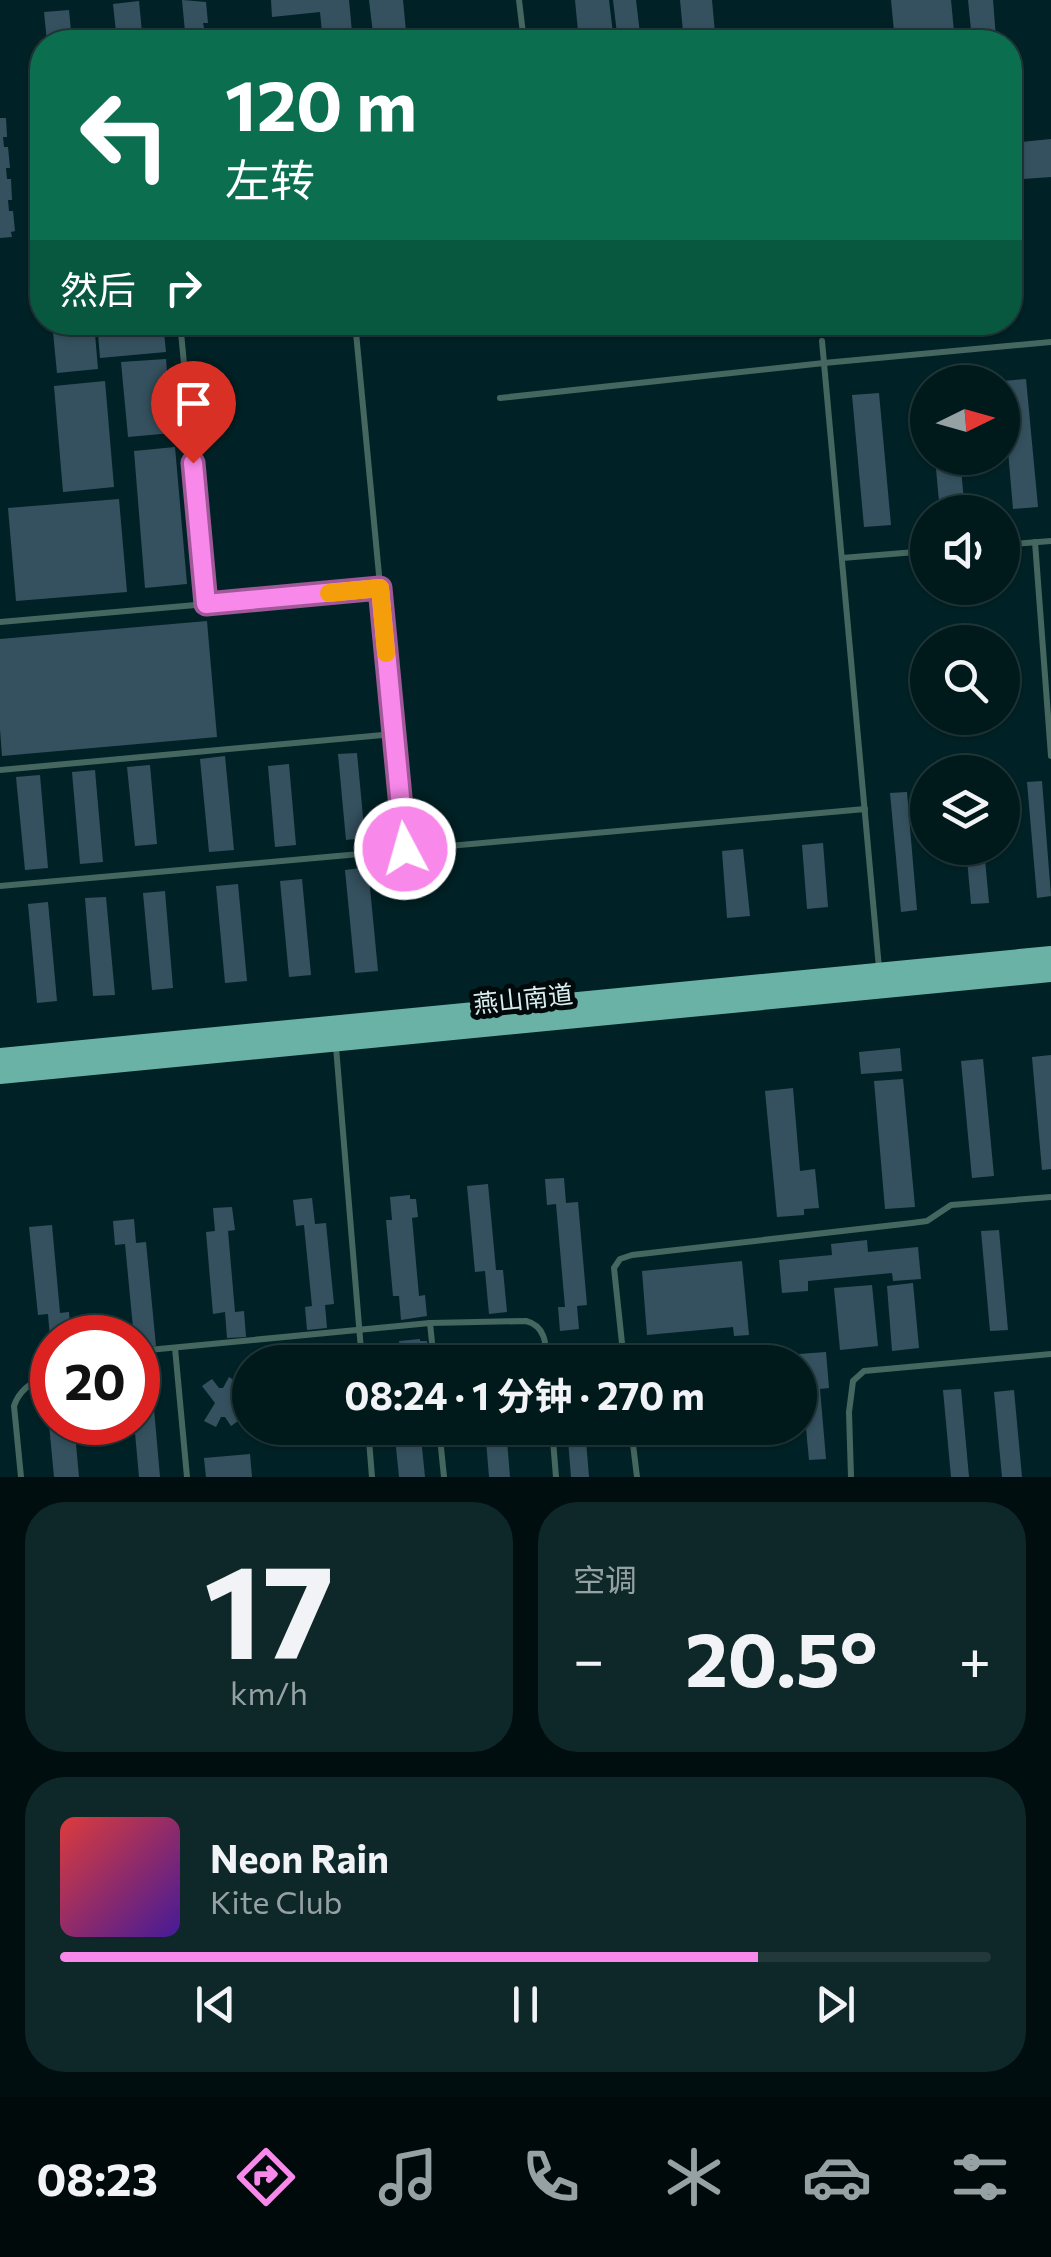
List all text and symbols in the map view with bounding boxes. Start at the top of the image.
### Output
text: 120 m [225,60,417,145]
icon: left [60,70,190,200]
text: 左转 [225,151,315,206]
icon: right [156,260,211,315]
text: 然后 [60,265,136,312]
pin [151,361,236,464]
north arrow [910,365,1020,475]
map controls [910,365,1020,865]
icon: arrive [166,376,221,431]
button: sound [910,495,1020,605]
button: search [910,625,1020,735]
button: layers [910,755,1020,865]
position arrow [353,797,457,901]
street label: 燕山南道 [472,978,574,1018]
speed limit sign: 20 [30,1315,160,1445]
text: 08:24 · 1 分钟 · 270 m [344,1371,705,1418]
text: 17 [204,1527,334,1686]
text: 空调 [573,1559,637,1599]
text: 20.5° [685,1611,878,1702]
text: − [573,1624,604,1691]
text: + [959,1624,991,1691]
text: km/h [230,1672,308,1712]
text: Neon Rain [210,1834,389,1881]
text: Kite Club [210,1881,342,1921]
icon: previous [188,1977,243,2032]
icon: pause [498,1977,553,2032]
icon: next [808,1977,863,2032]
icon: directions [231,2142,301,2212]
icon: music [373,2142,443,2212]
icon: phone [516,2142,586,2212]
icon: climate [659,2142,729,2212]
icon: car [802,2142,872,2212]
icon: filters [945,2142,1015,2212]
text: 08:23 [36,2150,158,2205]

